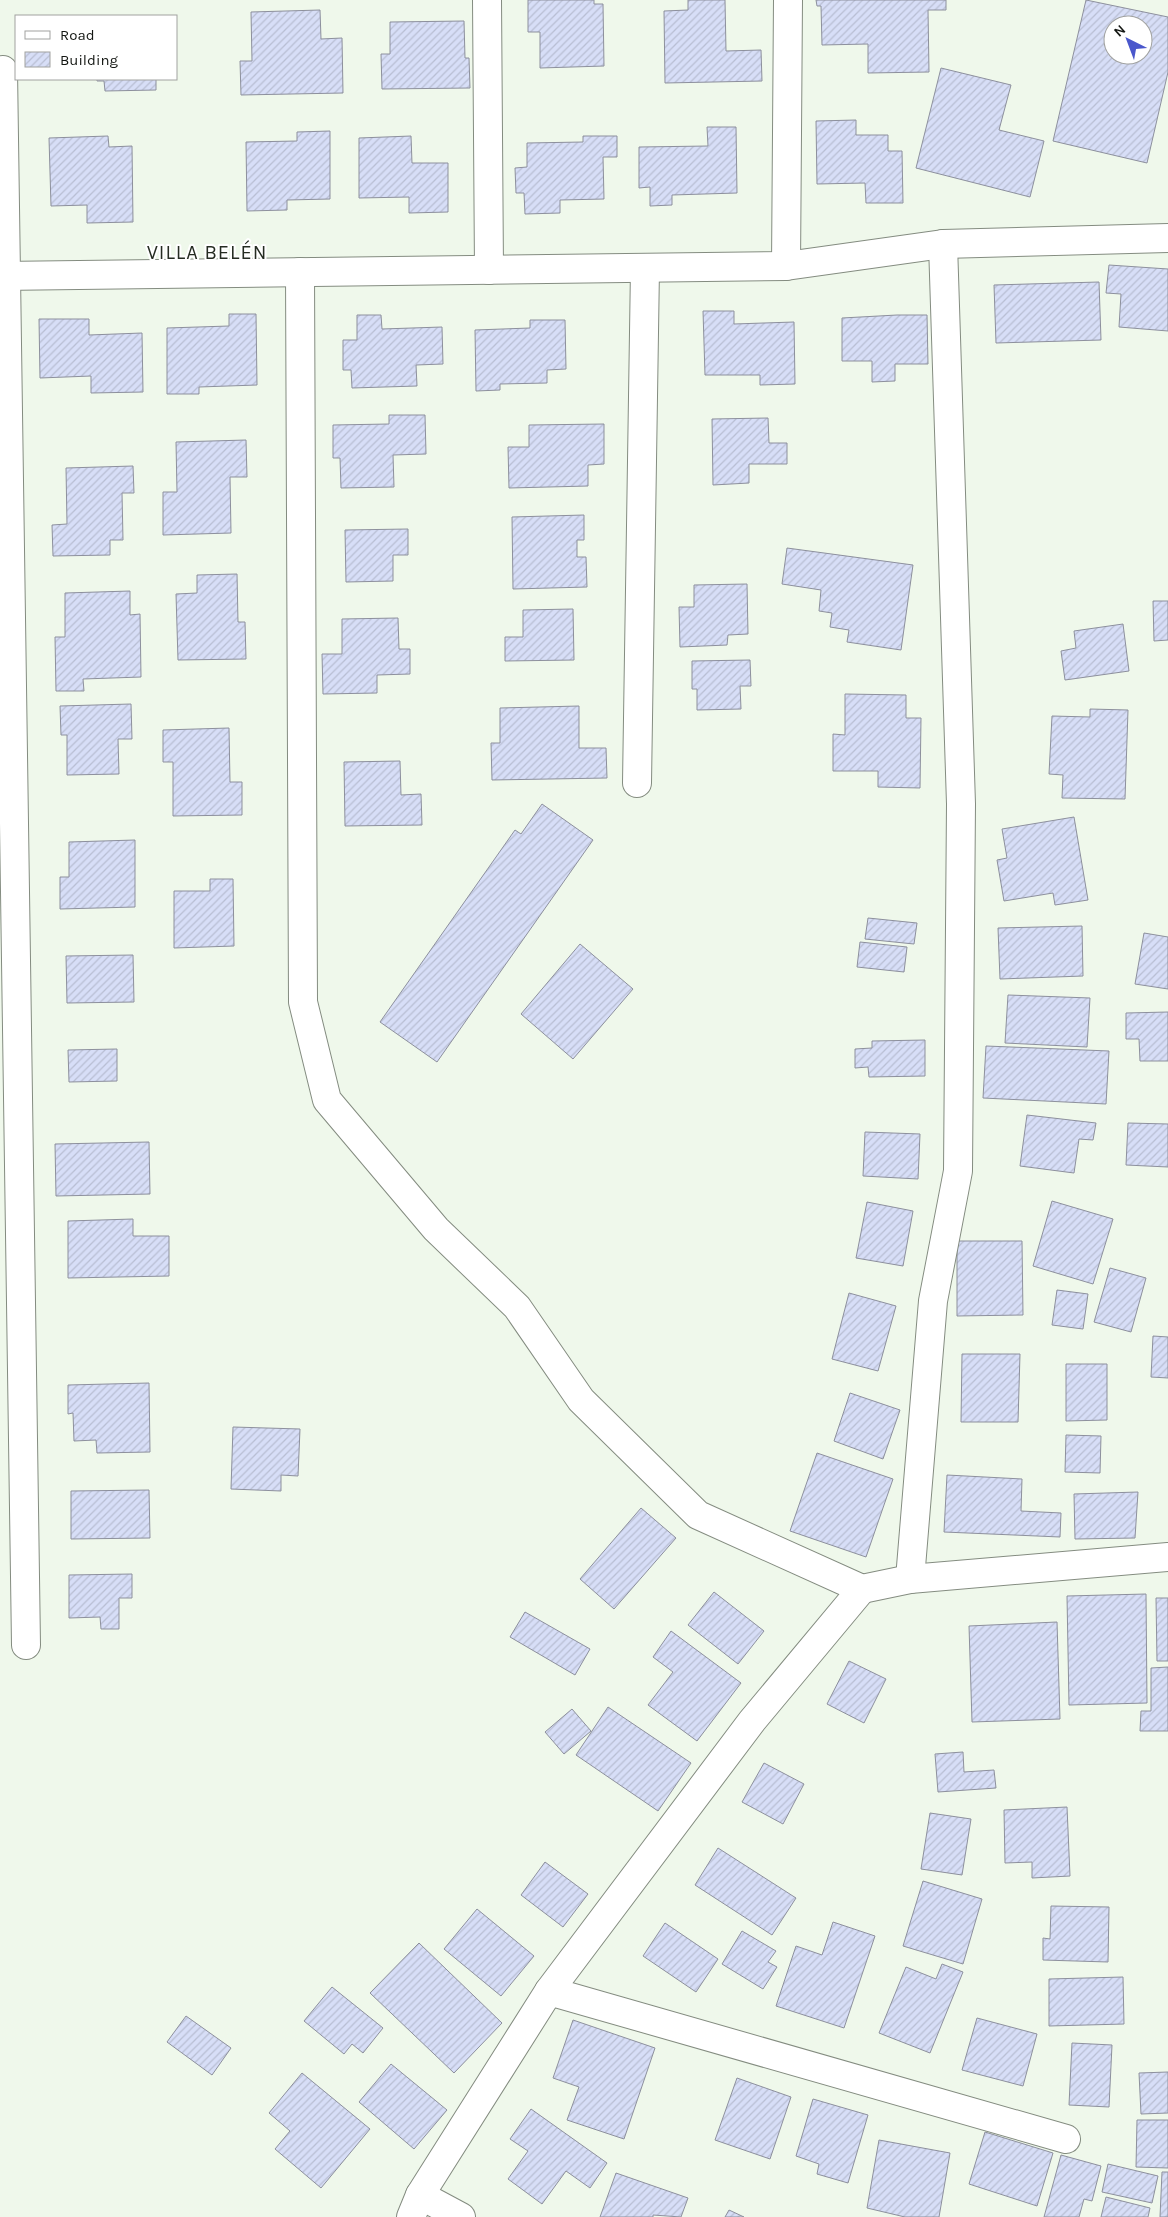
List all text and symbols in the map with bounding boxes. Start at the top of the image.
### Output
legend [15,15,178,80]
north arrow [1103,15,1153,65]
text: N [1110,21,1129,40]
text: Road [60,26,95,44]
text: Building [60,51,118,69]
district label: VILLA BELÉN [147,240,267,264]

